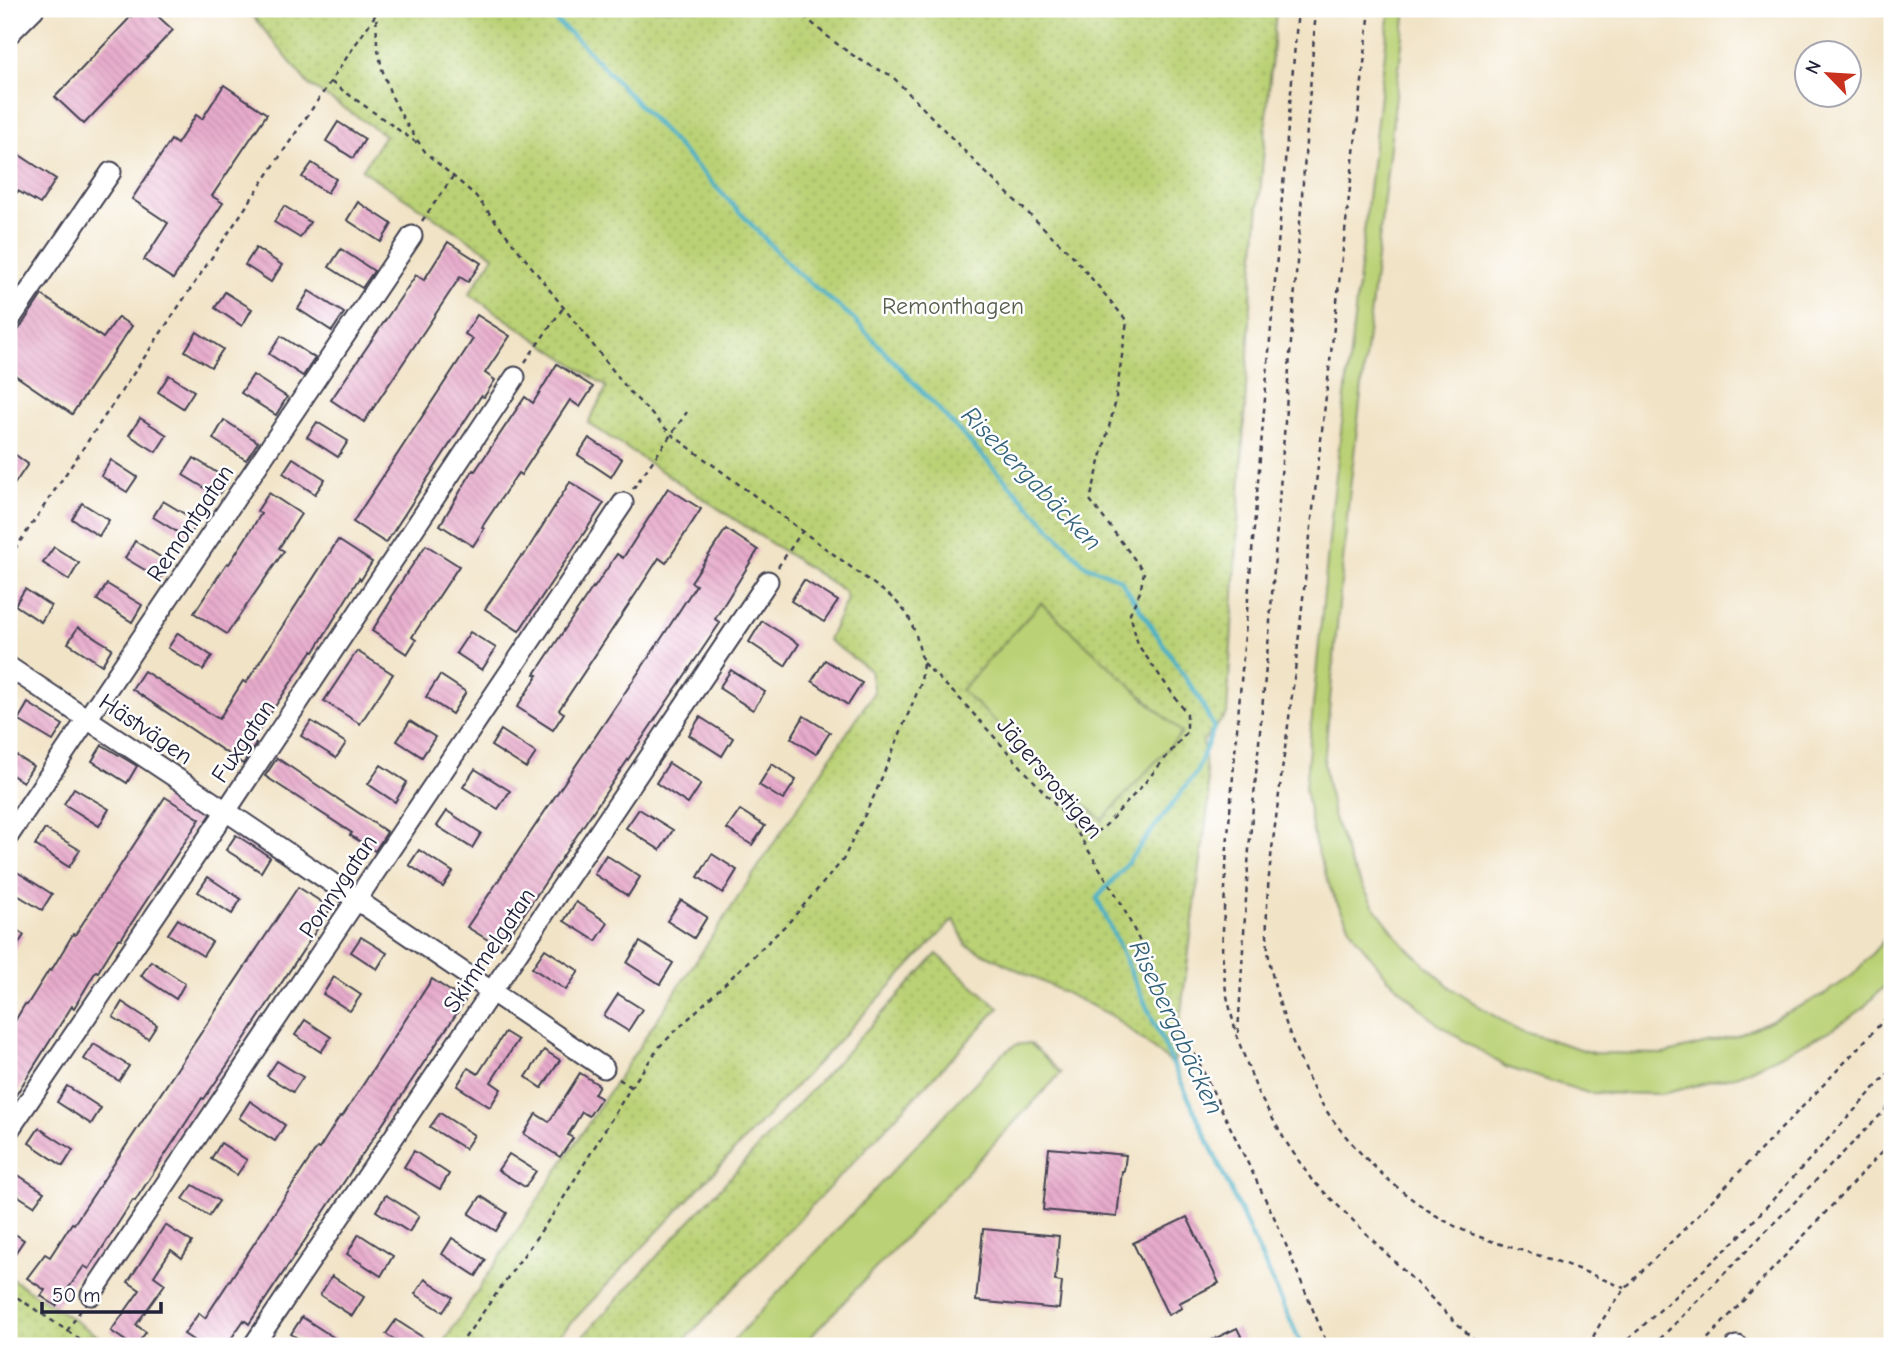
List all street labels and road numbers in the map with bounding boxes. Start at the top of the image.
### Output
street label: Remontgatan [141,459,239,587]
street label: Hästvägen [94,688,198,770]
street label: Fuxgatan [205,694,281,788]
street label: Jägersrostigen [991,712,1109,844]
street label: Ponnygatan [293,829,383,943]
street label: Skimmelgatan [437,882,541,1018]

